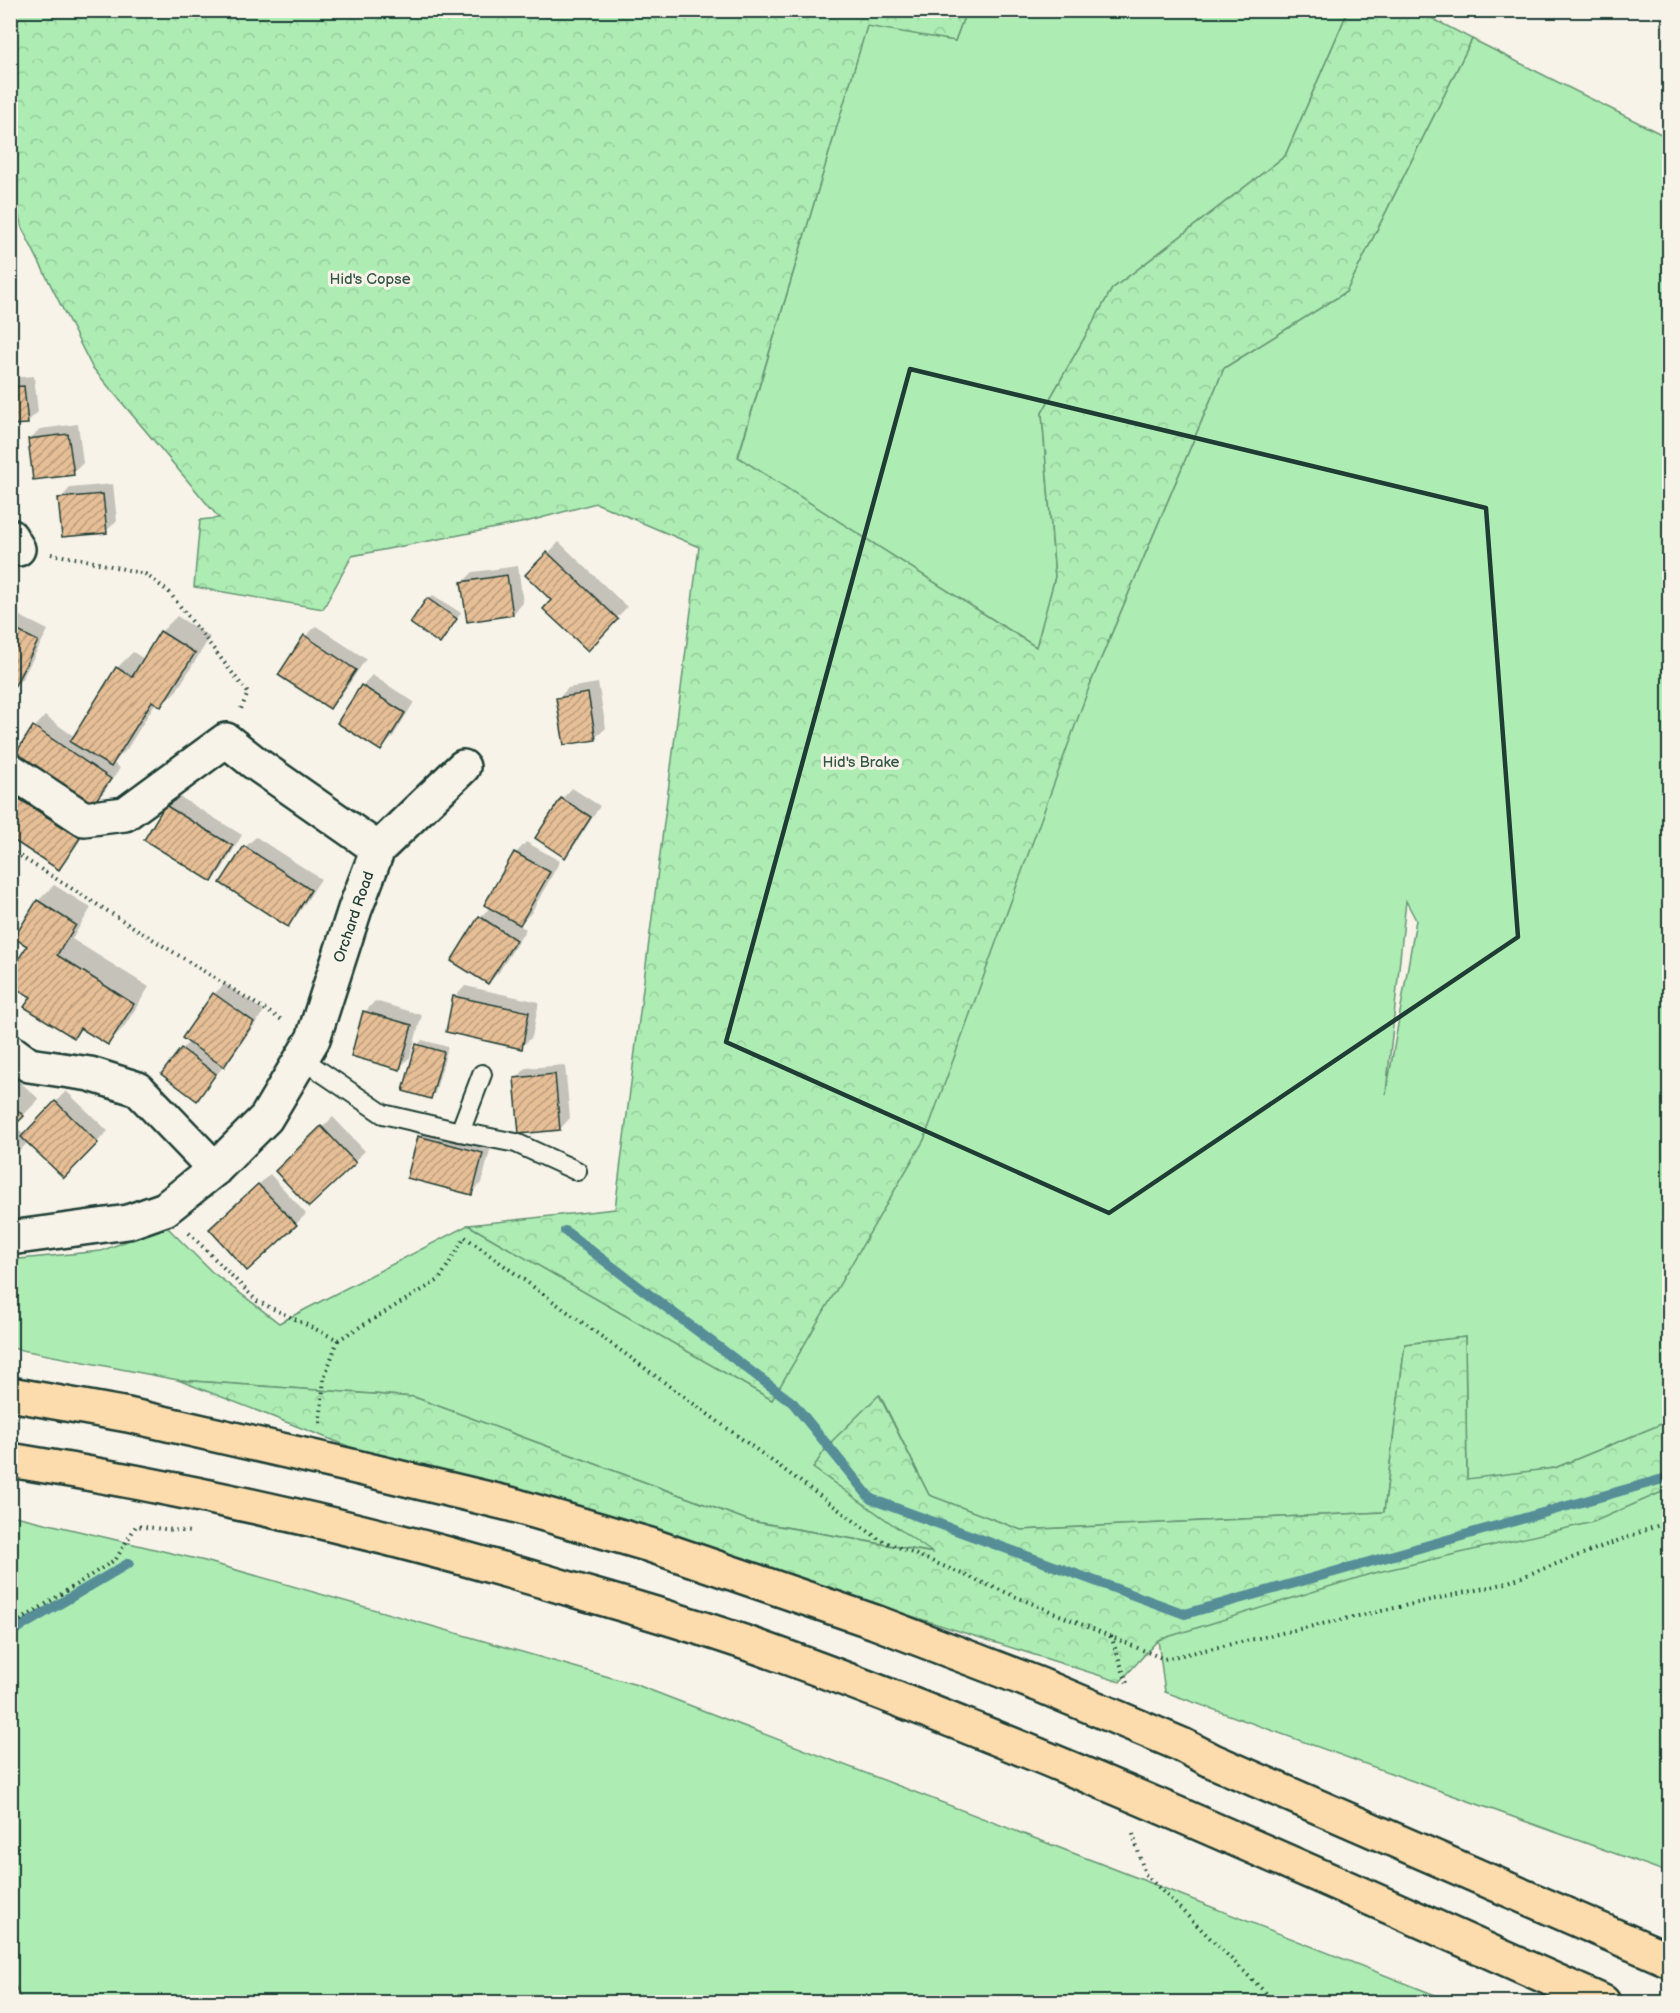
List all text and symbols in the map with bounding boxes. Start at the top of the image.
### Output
park label: Hid's Copse [329,270,411,289]
park label: Hid's Brake [823,753,899,772]
street label: Orchard Road [329,869,379,965]

